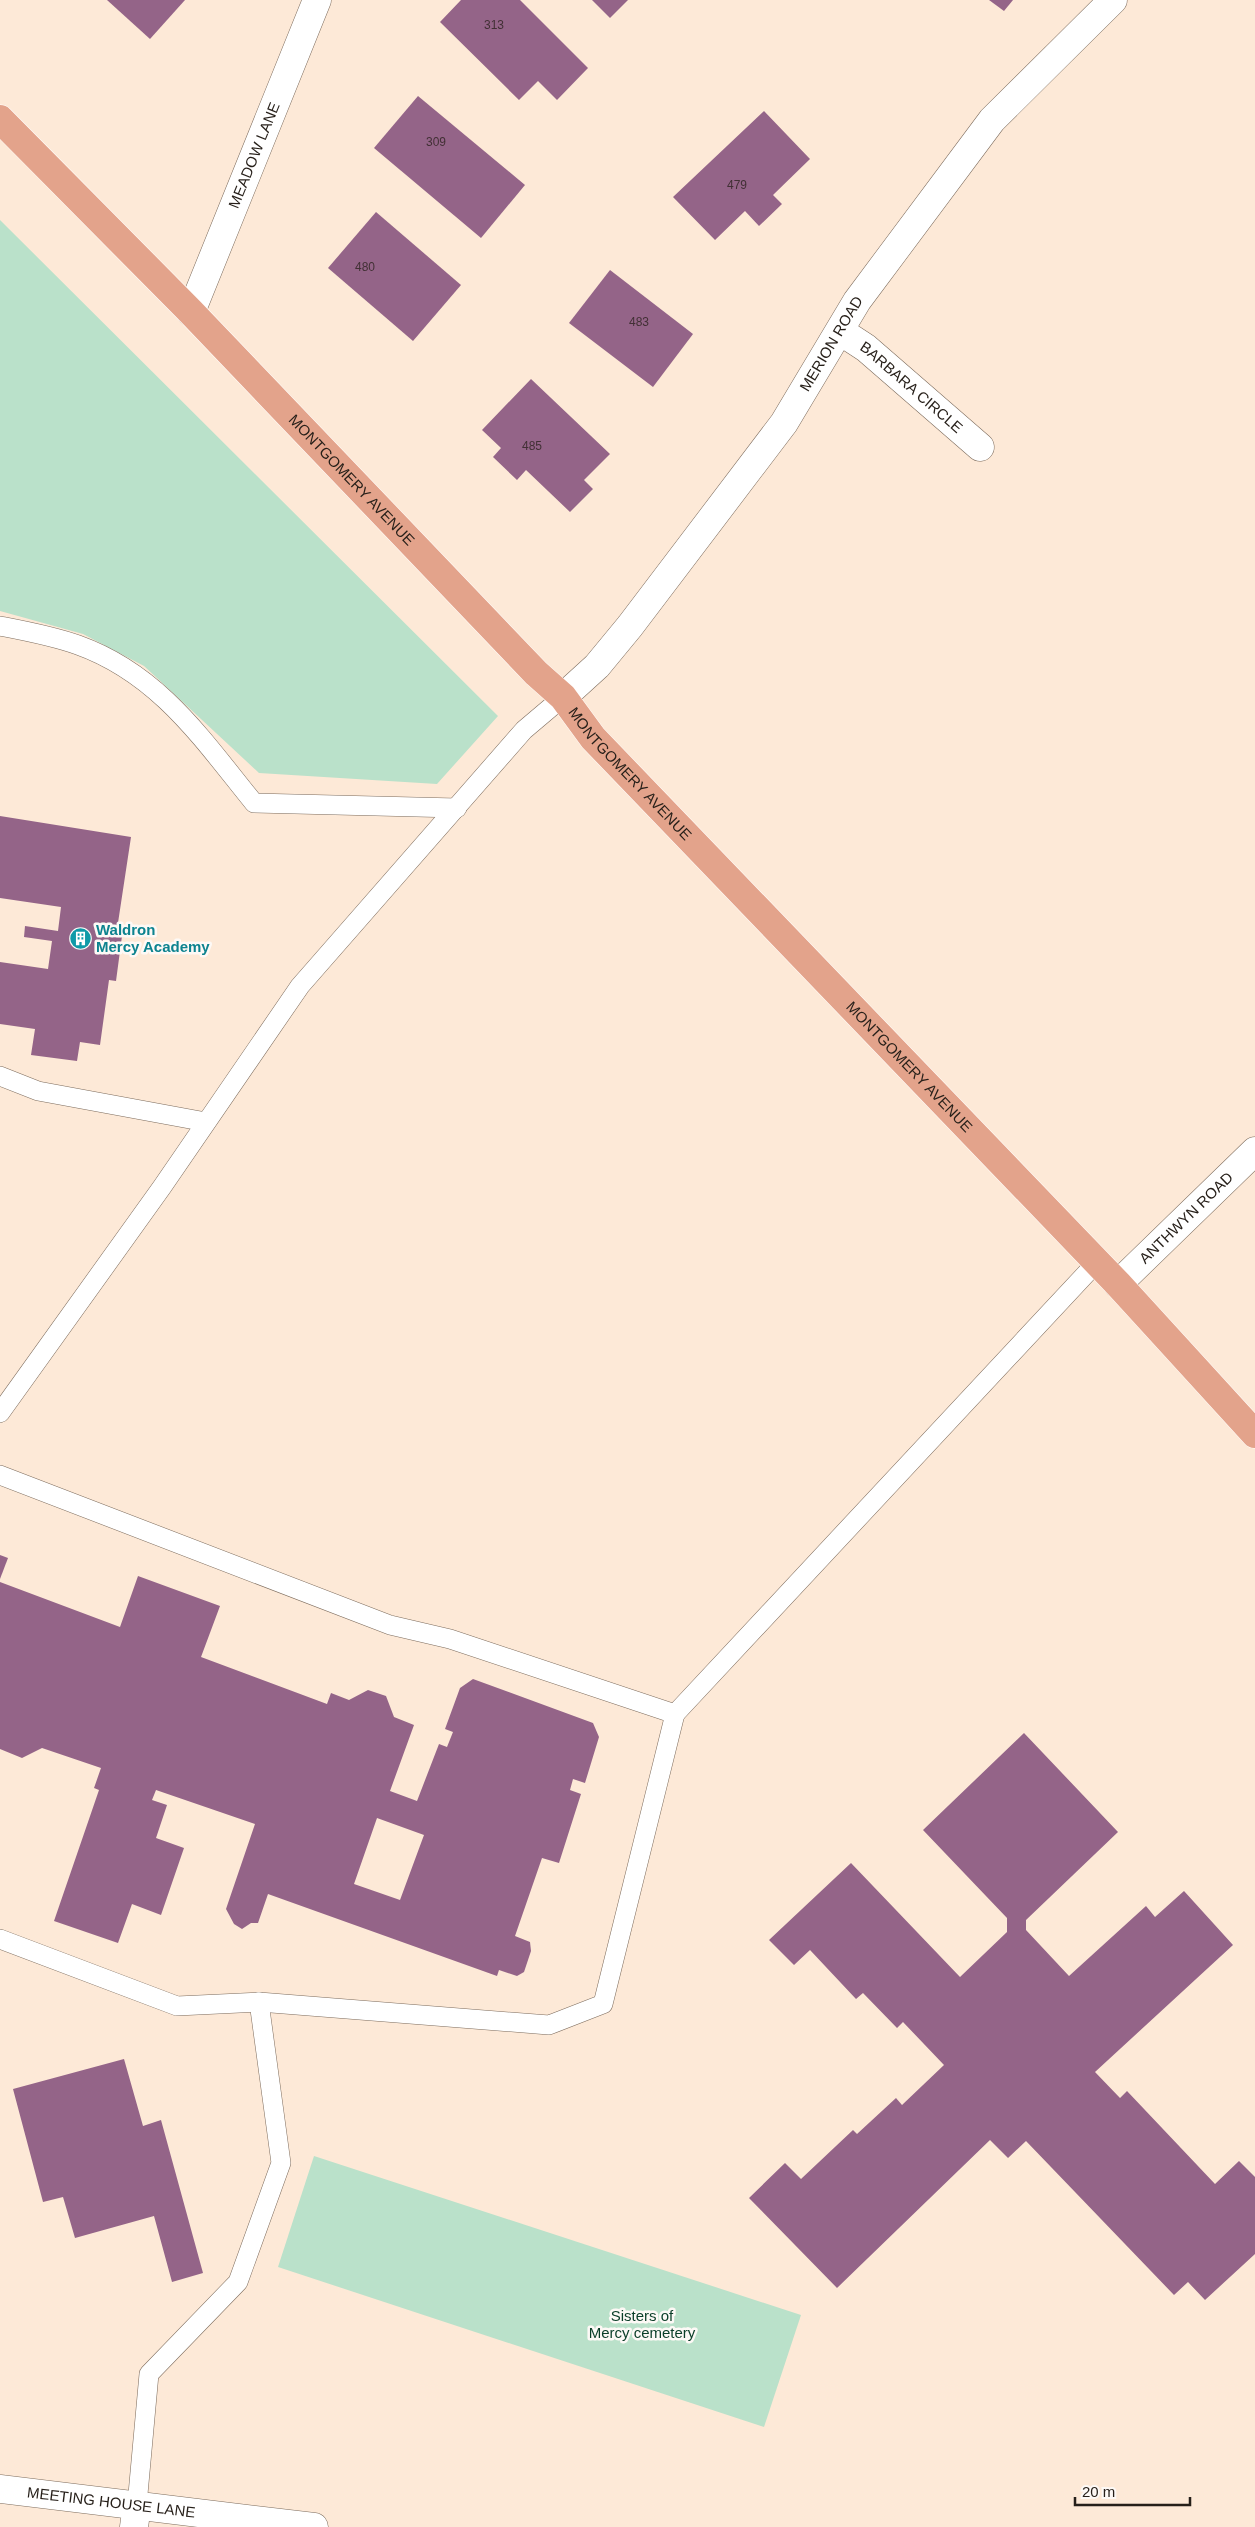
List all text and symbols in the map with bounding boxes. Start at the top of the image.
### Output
house number: 313 [484,18,504,32]
street label: MEADOW LANE [225,100,283,210]
house number: 309 [426,135,446,149]
house number: 479 [727,178,747,192]
house number: 480 [355,260,375,274]
street label: MERION ROAD [796,293,866,394]
house number: 483 [629,315,649,329]
street label: BARBARA CIRCLE [857,338,966,436]
street label: MONTGOMERY AVENUE [286,411,418,549]
house number: 485 [522,439,542,453]
street label: MONTGOMERY AVENUE [565,704,695,843]
place label: Waldron Mercy Academy [96,921,210,955]
building icon: Waldron Mercy Academy [68,927,92,951]
street label: MONTGOMERY AVENUE [843,998,976,1135]
street label: ANTHWYN ROAD [1136,1168,1236,1267]
park label: Sisters of Mercy cemetery [589,2307,696,2341]
scale bar [1075,2474,1190,2506]
street label: MEETING HOUSE LANE [26,2483,196,2521]
text: 20 m [1082,2483,1115,2500]

